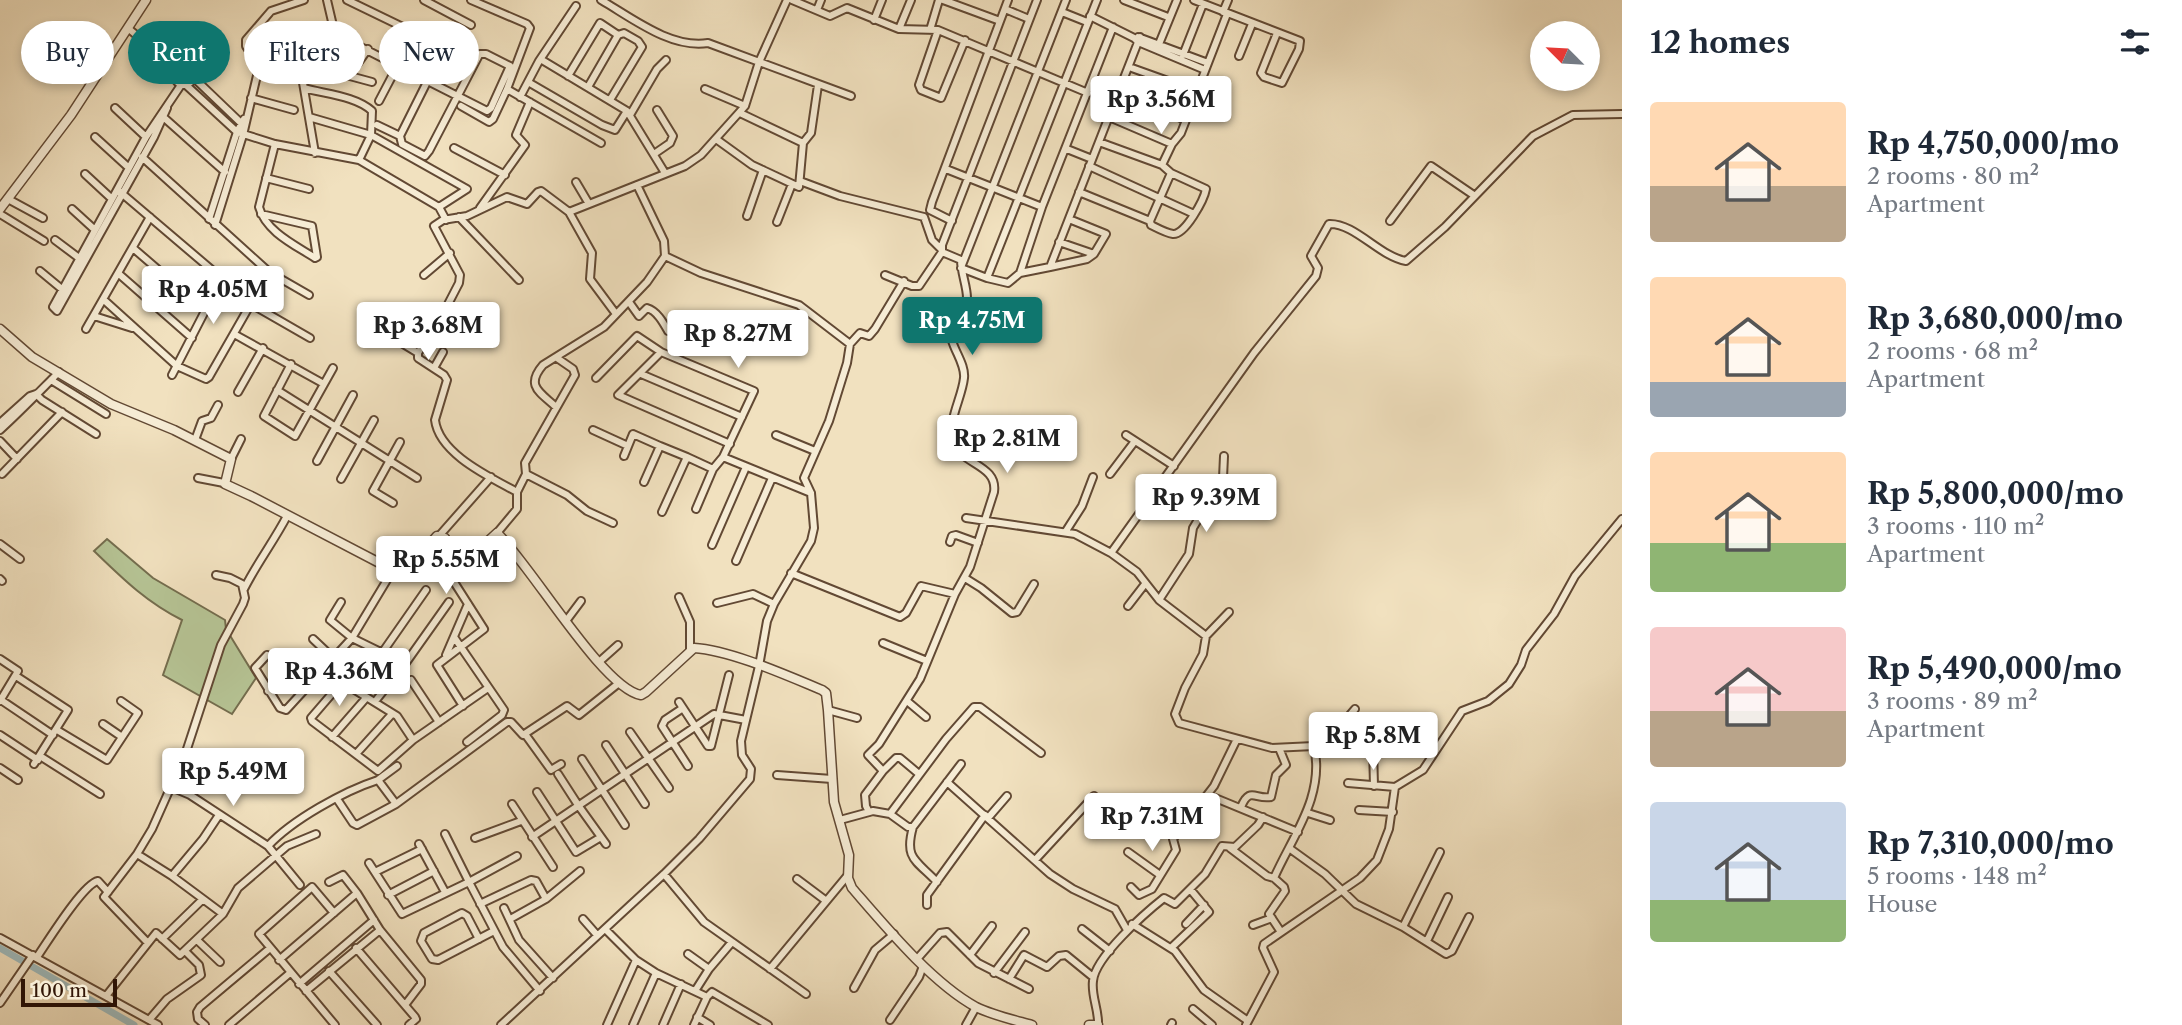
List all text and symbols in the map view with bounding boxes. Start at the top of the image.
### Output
chip: Buy [21,21,114,84]
chip: Rent [128,21,230,84]
chip: Filters [244,21,365,84]
chip: New [379,21,479,84]
north arrow [1530,21,1600,91]
map controls [1530,21,1600,91]
icon: filters [2116,23,2154,61]
text: 12 homes [1650,24,1790,61]
pin: Rp 3.56M [1089,76,1233,136]
text: Rp 3.56M [1106,85,1216,113]
text: Rp 4,750,000/mo [1867,125,2119,162]
icon: home [1706,130,1790,214]
text: 2 rooms · 80 m² [1867,162,2039,190]
text: Apartment [1867,190,1985,218]
pin: Rp 4.05M [141,266,285,326]
text: Rp 4.05M [158,275,268,303]
pin: Rp 4.75M [900,298,1044,357]
text: Rp 3,680,000/mo [1867,300,2123,337]
pin: Rp 3.68M [356,302,500,362]
icon: home [1706,305,1790,389]
text: Rp 4.75M [918,306,1026,334]
pin: Rp 8.27M [666,310,810,370]
text: Rp 3.68M [373,311,483,339]
text: Rp 8.27M [683,319,793,347]
text: 2 rooms · 68 m² [1867,337,2038,365]
text: Apartment [1867,365,1985,393]
pin: Rp 2.81M [935,416,1079,475]
text: Rp 2.81M [953,424,1061,452]
pin: Rp 9.39M [1134,475,1278,534]
text: Rp 5,800,000/mo [1867,475,2124,512]
icon: home [1706,480,1790,564]
text: Rp 9.39M [1151,483,1261,511]
text: 3 rooms · 110 m² [1867,512,2044,540]
pin: Rp 5.55M [374,536,518,596]
text: Apartment [1867,540,1985,568]
text: Rp 5.55M [392,545,500,573]
pin: Rp 4.36M [267,648,411,708]
text: Rp 5,490,000/mo [1867,650,2122,687]
icon: home [1706,655,1790,739]
text: Rp 4.36M [284,657,394,685]
text: 3 rooms · 89 m² [1867,687,2038,715]
pin: Rp 5.8M [1308,712,1438,772]
text: Apartment [1867,715,1985,743]
text: Rp 5.8M [1325,721,1421,749]
pin: Rp 5.49M [161,748,305,808]
text: Rp 5.49M [178,757,288,785]
pin: Rp 7.31M [1080,794,1224,853]
text: Rp 7.31M [1100,802,1204,830]
text: Rp 7,310,000/mo [1867,825,2114,862]
icon: home [1706,830,1790,914]
text: 5 rooms · 148 m² [1867,862,2047,890]
text: House [1867,890,1937,918]
scale bar [21,976,117,1008]
text: 100 m [32,979,87,1002]

